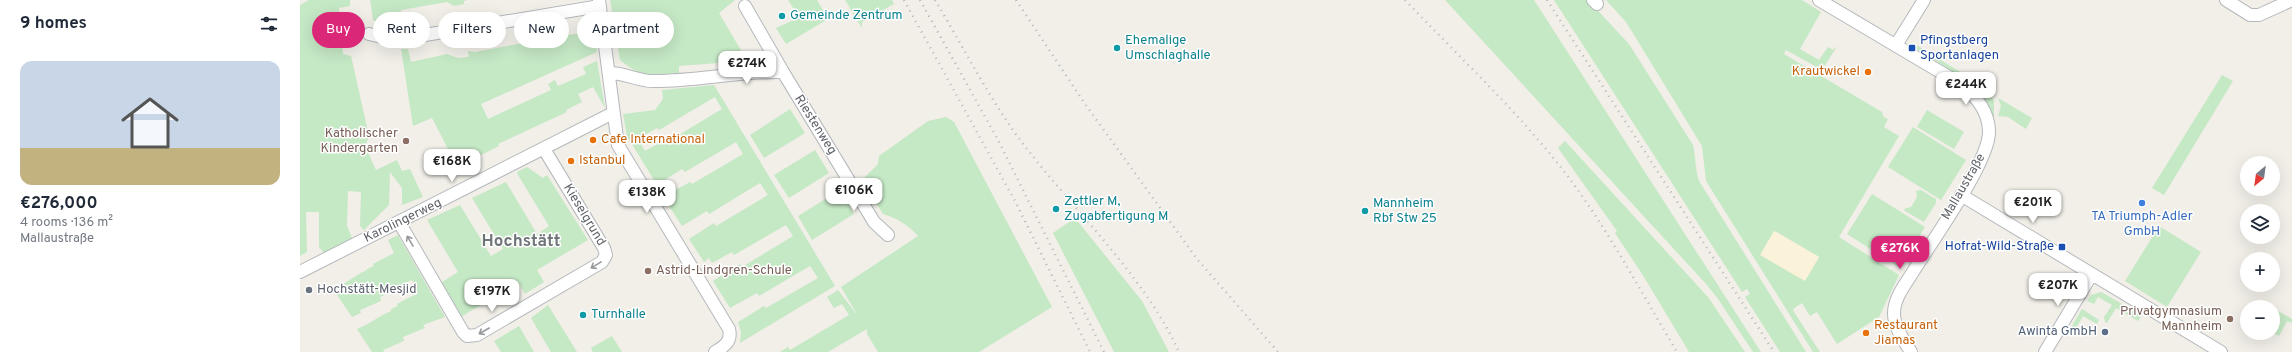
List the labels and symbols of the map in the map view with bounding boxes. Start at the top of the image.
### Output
place label: Gemeinde Zentrum [790,8,903,24]
marker: Gemeinde Zentrum [777,11,787,21]
place label: Ehemalige Umschlaghalle [1125,33,1211,64]
place label: Pfingstberg Sportanlagen [1920,33,1999,64]
marker: Ehemalige Umschlaghalle [1112,43,1122,53]
marker: Pfingstberg Sportanlagen [1907,43,1917,53]
pin: €274K [719,51,775,85]
place label: Krautwickel [1792,64,1860,80]
marker: Krautwickel [1863,67,1873,77]
pin: €244K [1938,72,1994,106]
street label: Riestenweg [790,92,840,158]
place label: Katholischer Kindergarten [321,126,398,157]
place label: Cafe International [601,132,705,148]
marker: Cafe International [588,135,598,145]
marker: Katholischer Kindergarten [401,136,411,146]
pin: €168K [424,149,480,183]
street label: Mallaustraße [1939,151,1989,223]
place label: Istanbul [579,153,626,169]
marker: Istanbul [566,156,576,166]
north arrow [2240,156,2280,196]
pin: €106K [826,178,882,212]
pin: €138K [619,180,675,214]
street label: Kieselgrund [559,181,609,249]
pin: €201K [2005,190,2061,224]
place label: Zettler M, Zugabfertigung M [1064,194,1168,225]
street label: Karolingerweg [361,195,445,247]
place label: Mannheim Rbf Stw 25 [1373,196,1437,227]
marker: TA Triumph-Adler GmbH [2137,198,2147,208]
marker: Zettler M, Zugabfertigung M [1051,204,1061,214]
marker: Mannheim Rbf Stw 25 [1360,206,1370,216]
place label: TA Triumph-Adler GmbH [2091,209,2193,240]
district label: Hochstätt [482,231,560,253]
one-way arrow [405,235,413,247]
pin: €276K [1872,236,1928,270]
place label: Hofrat-Wild-Straße [1945,239,2054,255]
marker: Hofrat-Wild-Straße [2057,242,2067,252]
one-way arrow [591,261,602,269]
place label: Astrid-Lindgren-Schule [656,263,792,279]
marker: Astrid-Lindgren-Schule [643,266,653,276]
pin: €207K [2030,273,2086,307]
pin: €197K [464,279,520,313]
place label: Hochstätt-Mesjid [317,282,416,298]
marker: Hochstätt-Mesjid [304,285,314,295]
place label: Privatgymnasium Mannheim [2120,304,2222,335]
place label: Turnhalle [591,307,646,323]
marker: Turnhalle [578,310,588,320]
marker: Privatgymnasium Mannheim [2225,314,2235,324]
place label: Restaurant Jiamas [1874,318,1938,349]
place label: Awinta GmbH [2018,324,2097,340]
marker: Awinta GmbH [2100,327,2110,337]
one-way arrow [478,328,490,336]
marker: Restaurant Jiamas [1861,328,1871,338]

